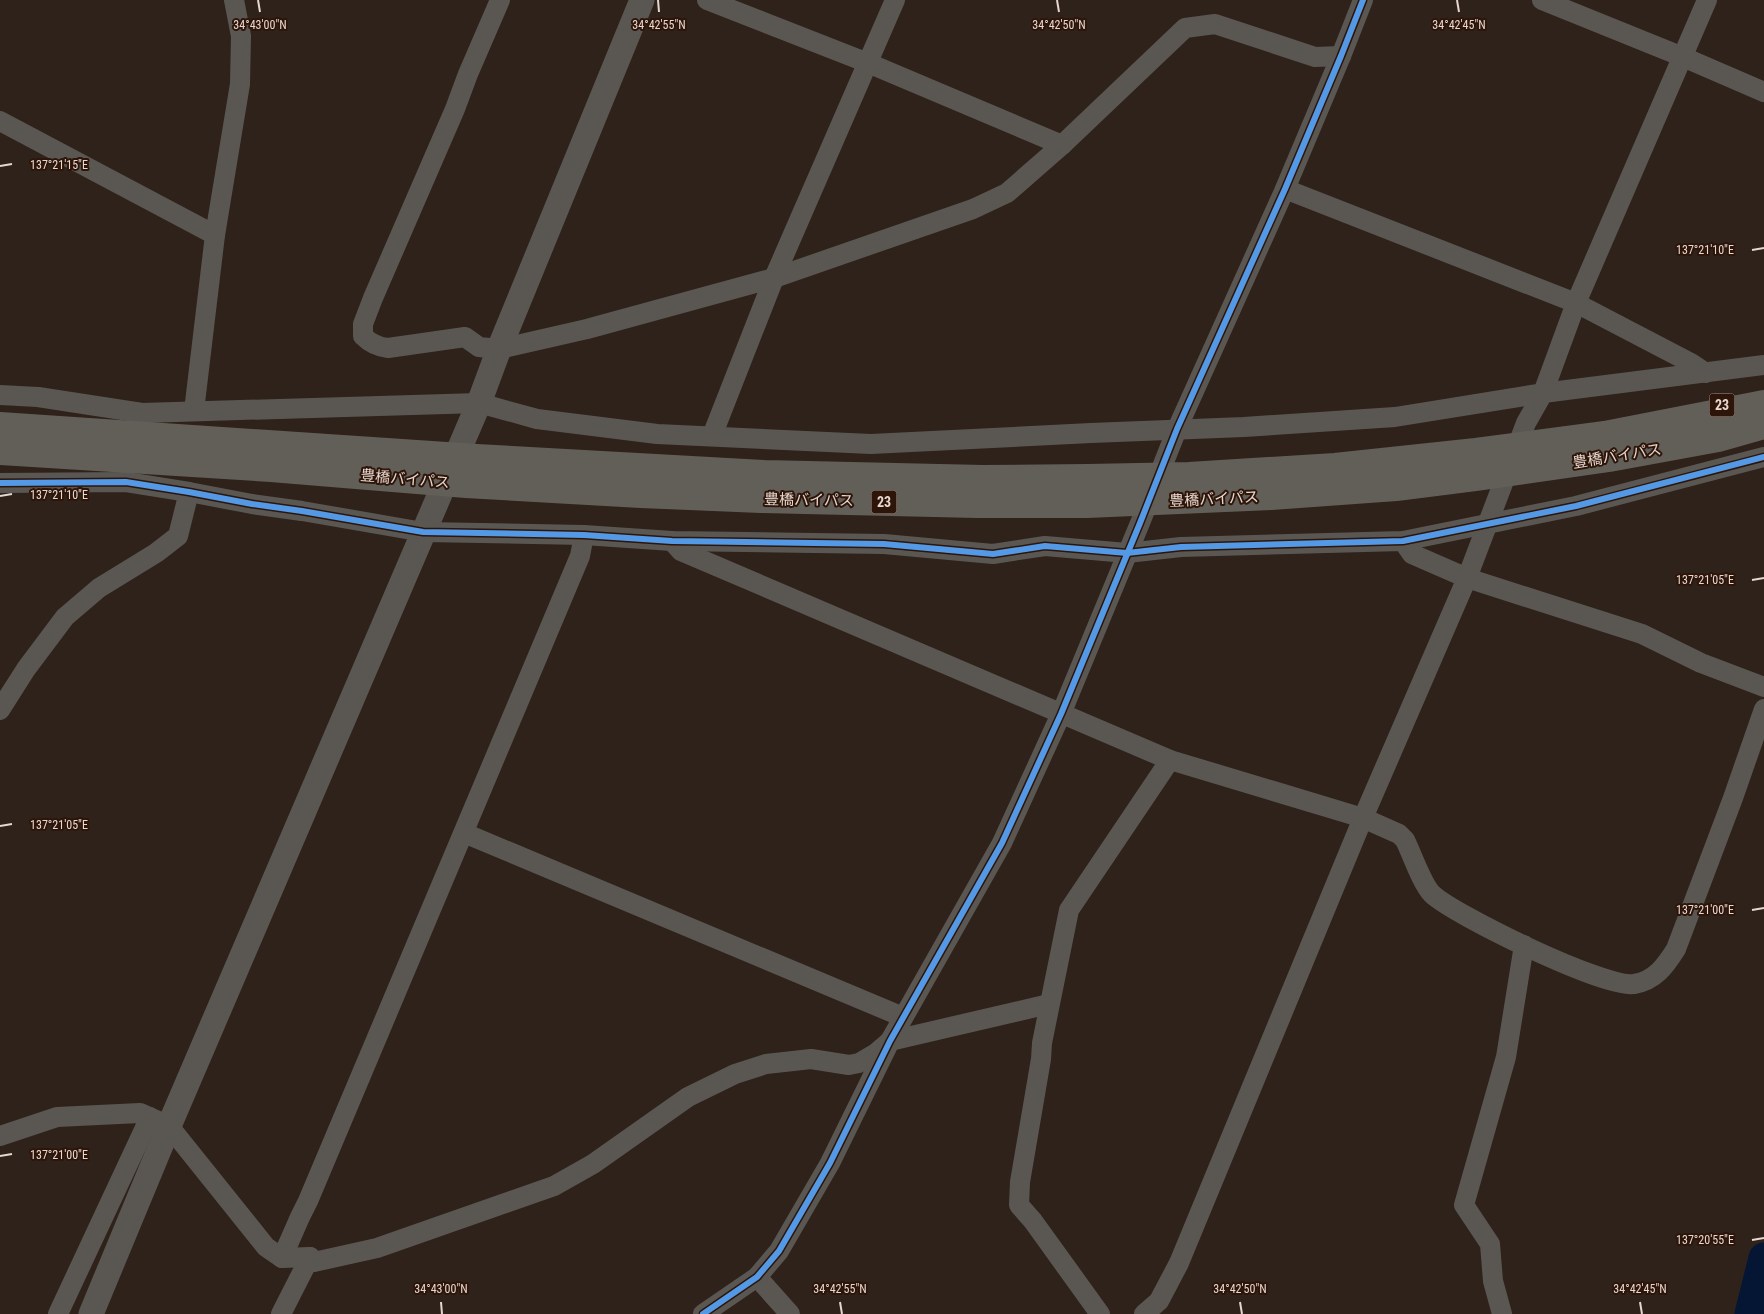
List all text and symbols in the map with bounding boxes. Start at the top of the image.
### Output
text: 34°43'00"N [233,18,287,32]
text: 34°42'55"N [632,18,686,32]
text: 34°42'50"N [1032,18,1086,32]
text: 34°42'45"N [1432,18,1486,32]
text: 137°21'15"E [30,158,88,172]
text: 137°21'10"E [1676,243,1734,257]
road number: 23 [1710,394,1734,416]
street label: 豊橋バイパス [1571,440,1663,472]
street label: 豊橋バイパス [360,466,450,492]
text: 137°21'10"E [30,488,88,502]
street label: 豊橋バイパス [1169,488,1259,510]
street label: 豊橋バイパス [764,490,854,510]
road number: 23 [872,491,896,514]
text: 137°21'05"E [1676,573,1734,587]
text: 137°21'05"E [30,818,88,832]
text: 137°21'00"E [1676,903,1734,917]
text: 137°21'00"E [30,1148,88,1162]
text: 137°20'55"E [1676,1233,1734,1247]
text: 34°43'00"N [414,1282,468,1296]
text: 34°42'55"N [813,1282,867,1296]
text: 34°42'50"N [1213,1282,1267,1296]
text: 34°42'45"N [1613,1282,1667,1296]

